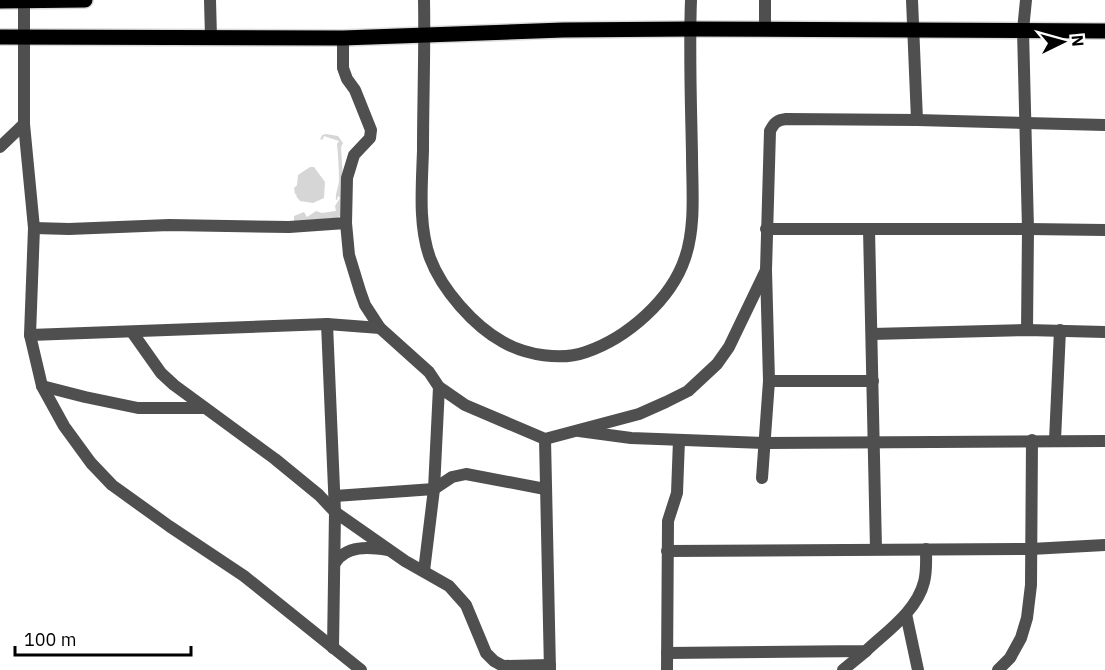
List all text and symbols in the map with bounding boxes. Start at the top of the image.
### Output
north arrow [1033,12,1093,72]
text: N [1067,34,1088,47]
scale bar [15,619,190,657]
text: 100 m [24,628,76,651]

